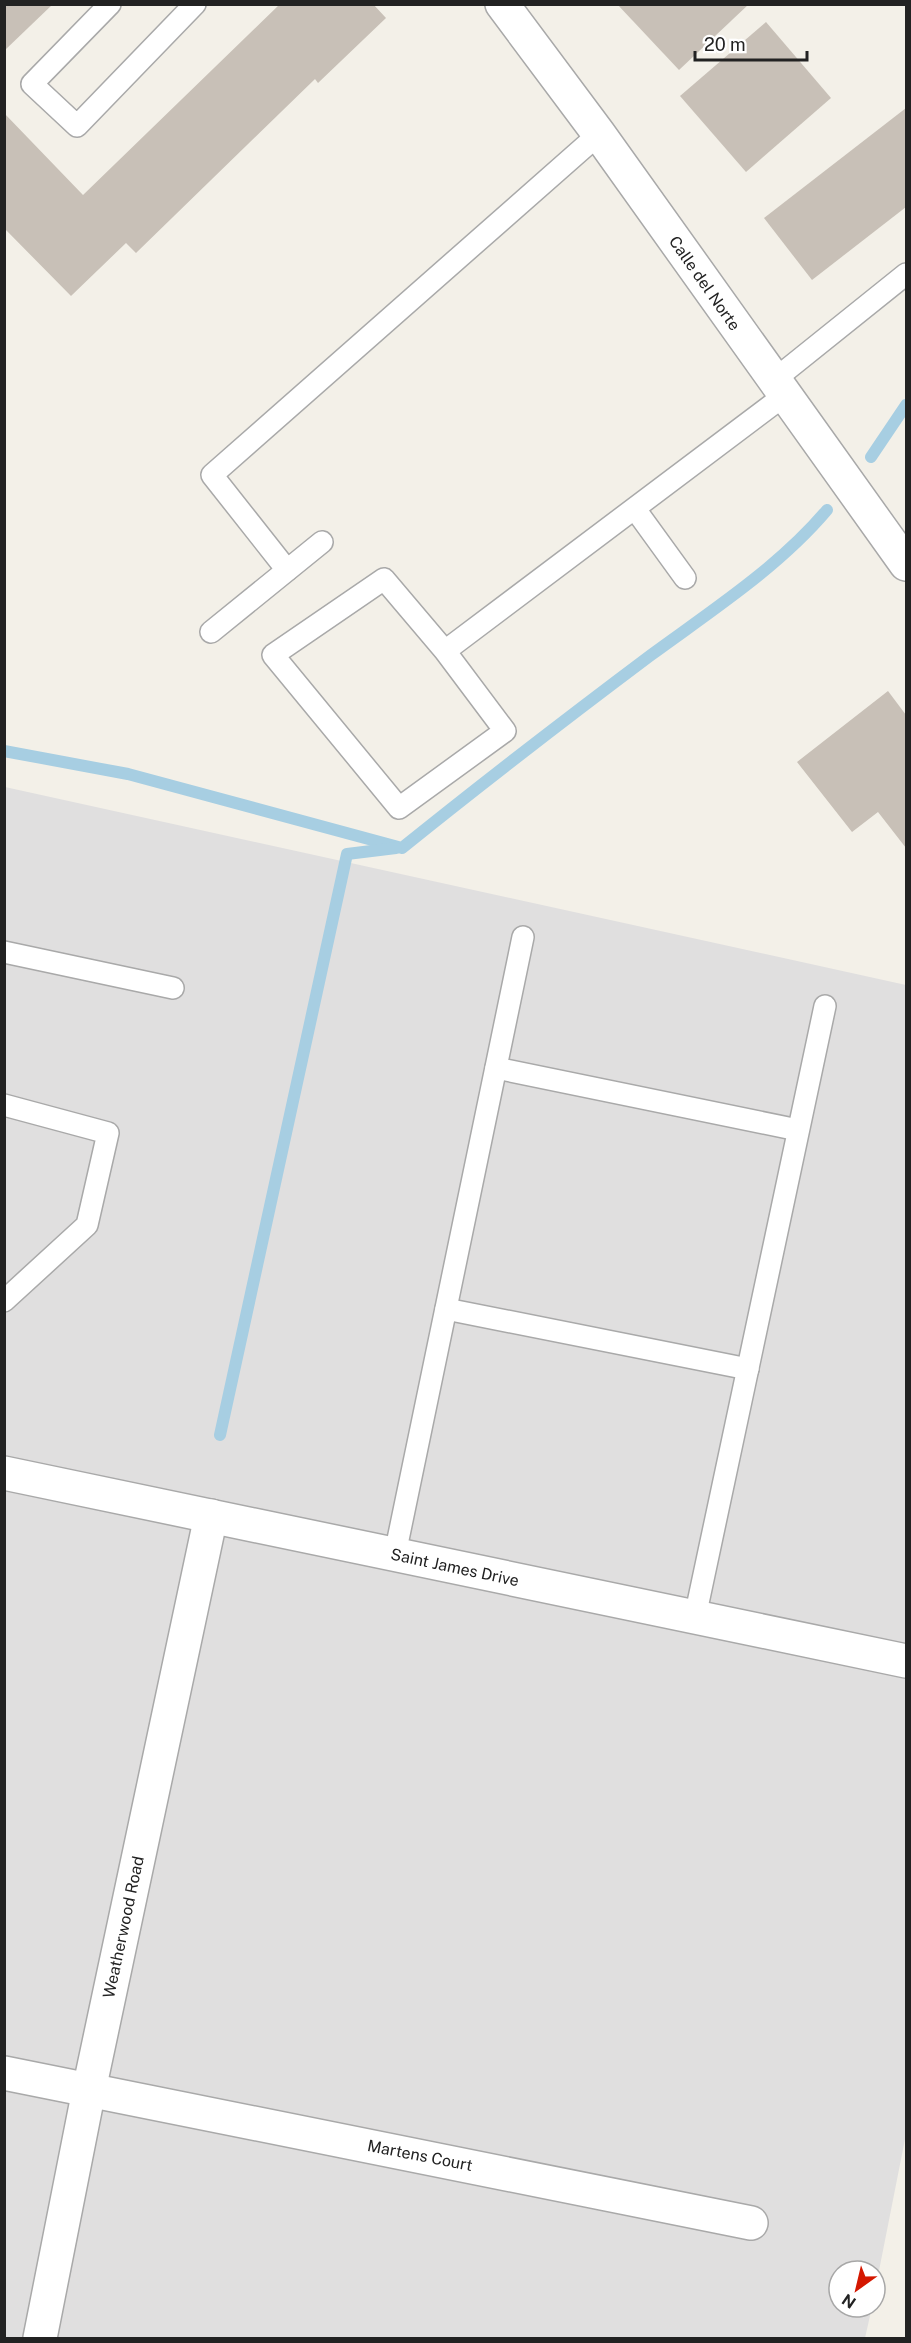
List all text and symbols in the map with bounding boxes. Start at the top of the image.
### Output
scale bar [695,24,808,62]
text: 20 m [704,34,746,55]
street label: Calle del Norte [665,232,744,334]
street label: Saint James Drive [389,1545,521,1590]
street label: Weatherwood Road [99,1854,148,2000]
street label: Martens Court [366,2136,474,2175]
north arrow [827,2259,887,2319]
text: N [838,2290,859,2312]

